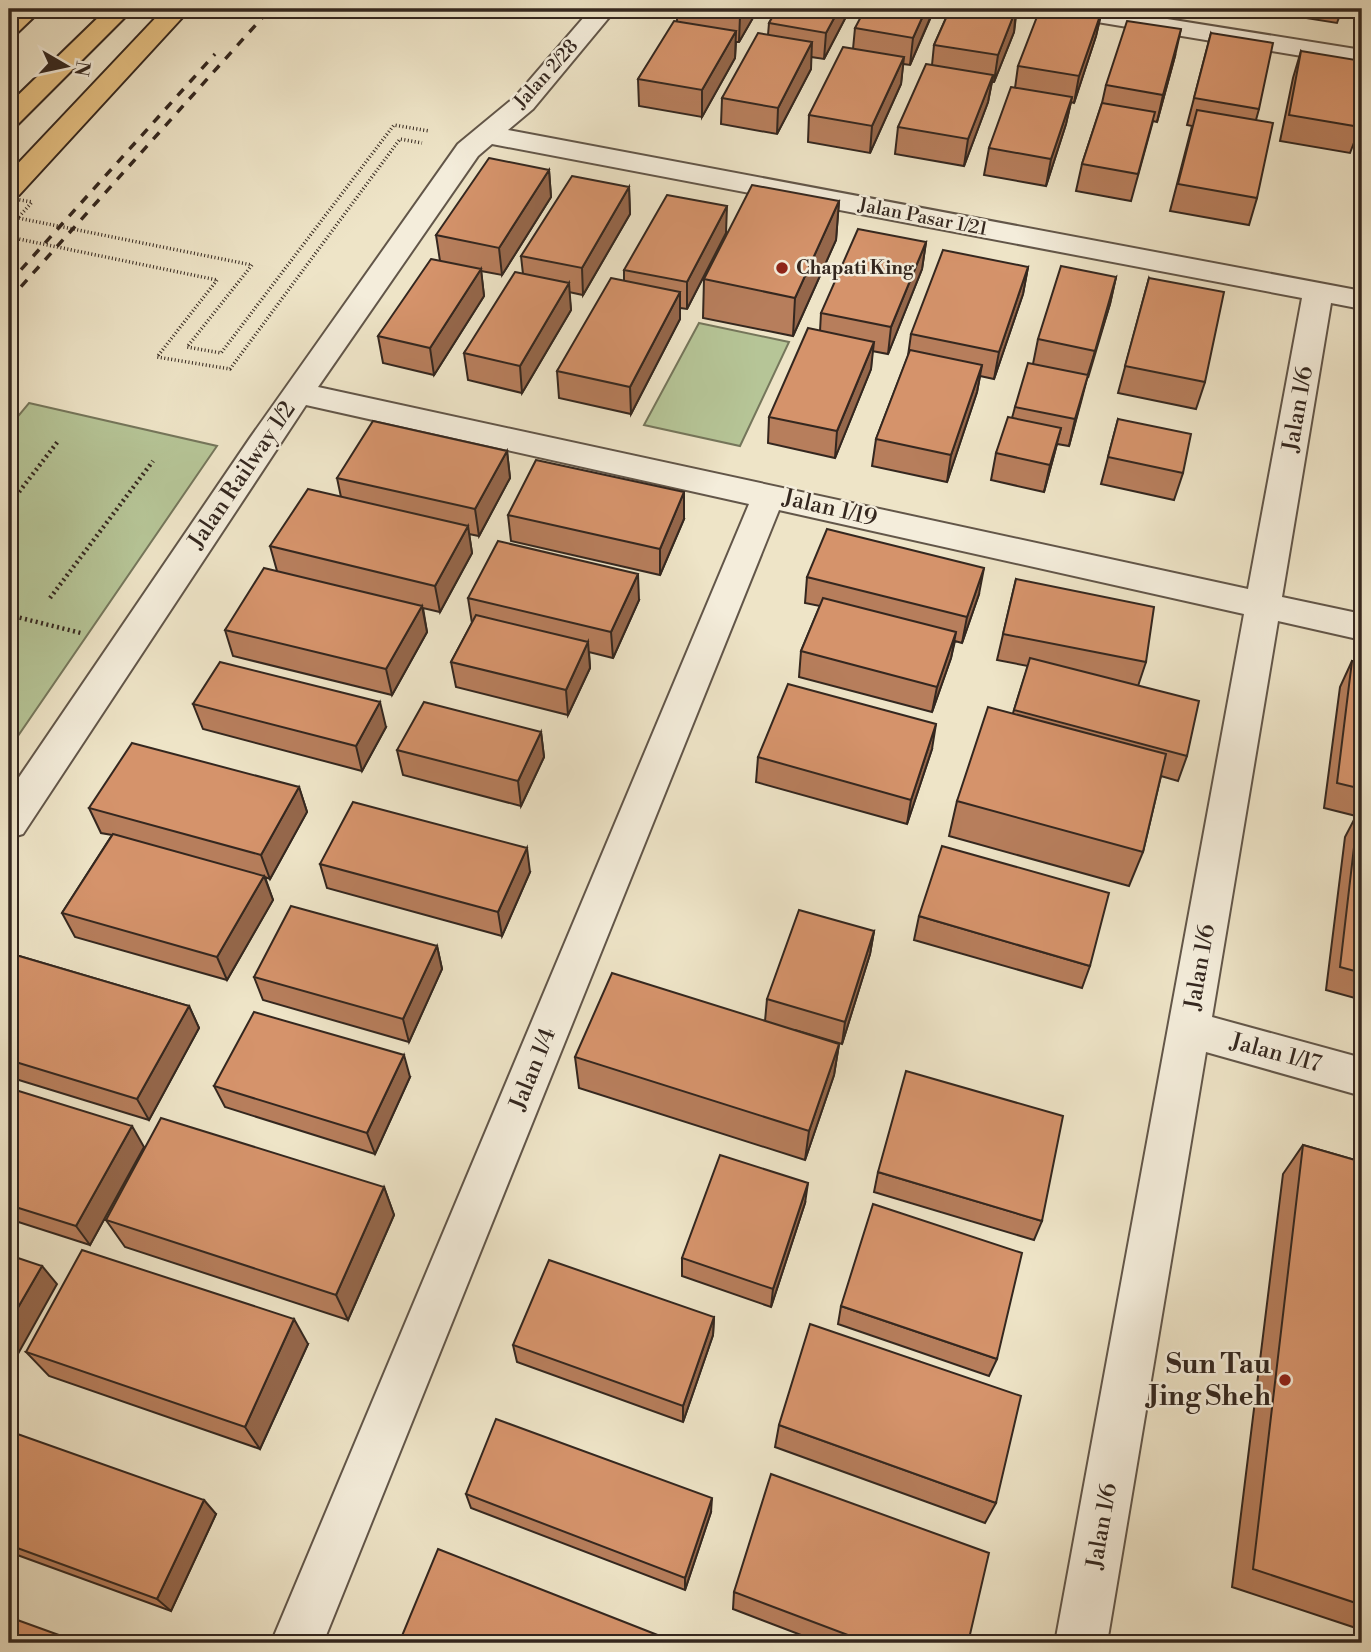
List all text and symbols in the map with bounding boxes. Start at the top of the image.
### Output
north arrow [32,32,102,102]
street label: Jalan 2/28 [508,34,583,114]
text: N [69,59,95,78]
street label: Jalan Pasar 1/21 [855,193,990,241]
place label: Chapati King [796,256,915,280]
marker: Chapati King [774,260,790,276]
street label: Jalan 1/6 [1277,364,1319,455]
street label: Jalan Railway 1/2 [182,396,302,555]
street label: Jalan 1/19 [779,483,880,532]
street label: Jalan 1/6 [1179,922,1221,1013]
street label: Jalan 1/4 [503,1024,562,1115]
street label: Jalan 1/17 [1227,1027,1325,1079]
place label: Sun Tau Jing Sheh [1144,1347,1271,1414]
marker: Sun Tau Jing Sheh [1277,1372,1293,1388]
street label: Jalan 1/6 [1081,1481,1123,1572]

